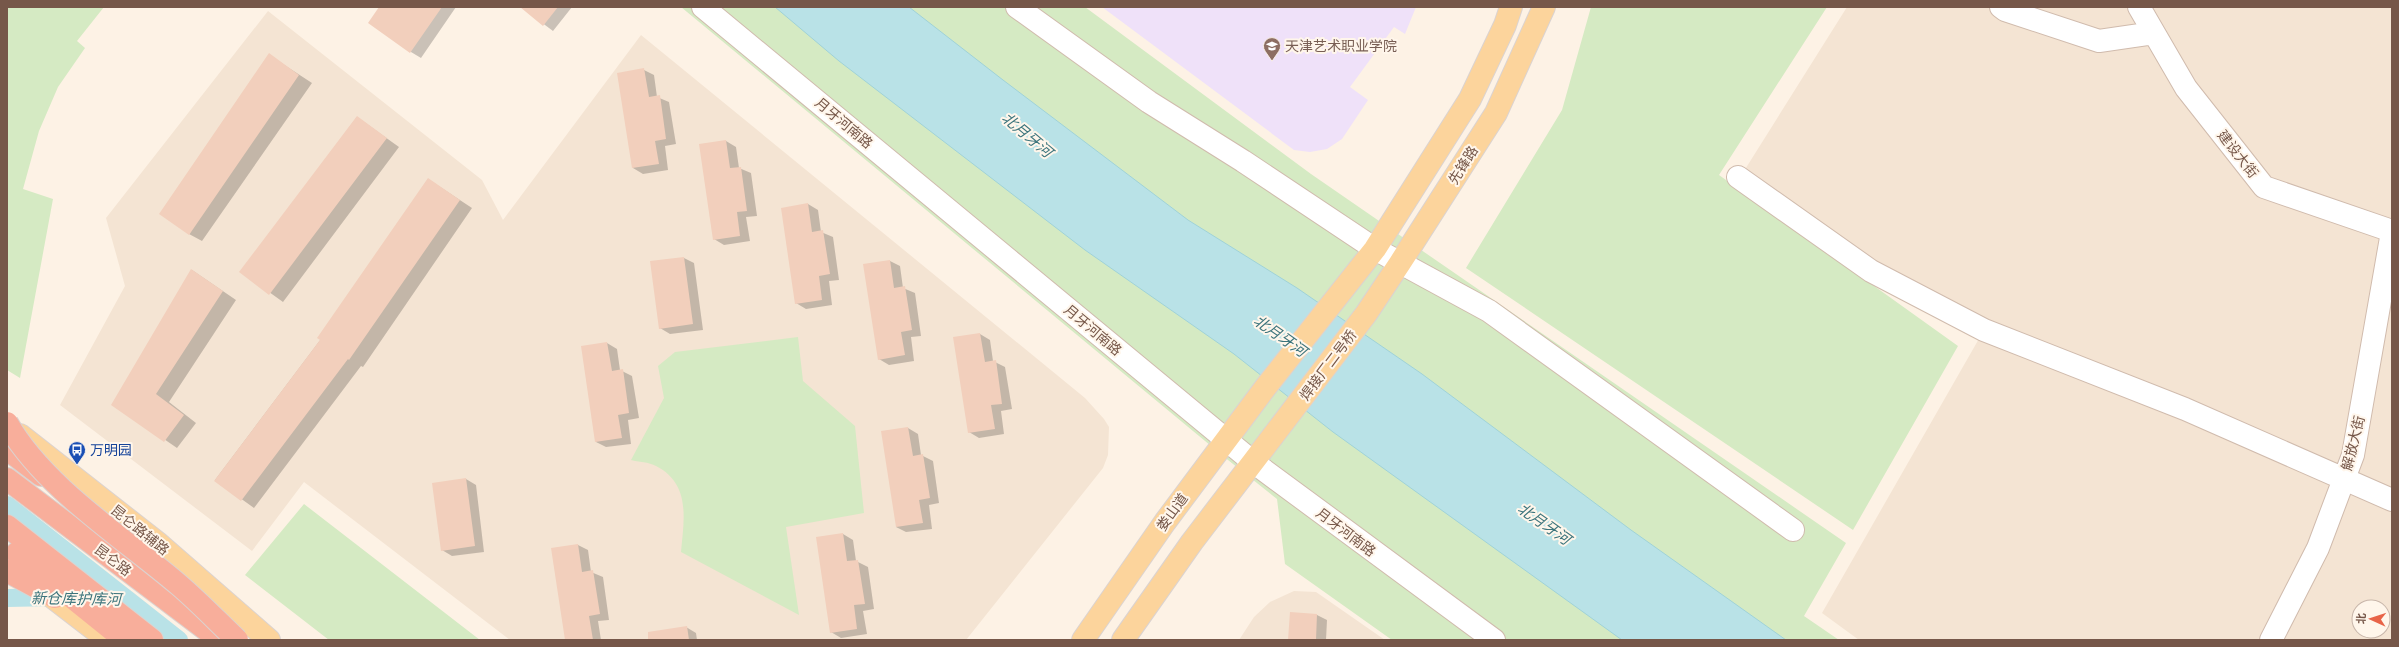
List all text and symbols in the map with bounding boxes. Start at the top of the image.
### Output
school or university icon: 天津艺术职业学院 [1262,36,1282,61]
place label: 天津艺术职业学院 [1285,38,1397,55]
street label: 月牙河南路 [811,94,876,152]
water label: 北月牙河 [998,109,1058,164]
street label: 建设大街 [2214,127,2262,182]
street label: 先锋路 [1445,143,1482,188]
street label: 月牙河南路 [1060,301,1125,359]
water label: 北月牙河 [1250,311,1312,363]
street label: 焊接厂二号桥 [1296,327,1360,404]
street label: 解放大街 [2338,414,2369,472]
bus stop icon: 万明园 [67,440,87,465]
place label: 万明园 [90,442,132,459]
street label: 娄山道 [1153,490,1192,534]
water label: 北月牙河 [1514,499,1576,551]
street label: 昆仑路辅路 [108,501,172,559]
street label: 月牙河南路 [1313,505,1379,560]
street label: 昆仑路 [91,541,135,579]
water label: 新仓库护库河 [31,589,124,610]
north arrow [2351,599,2391,639]
text: 北 [2355,613,2368,624]

